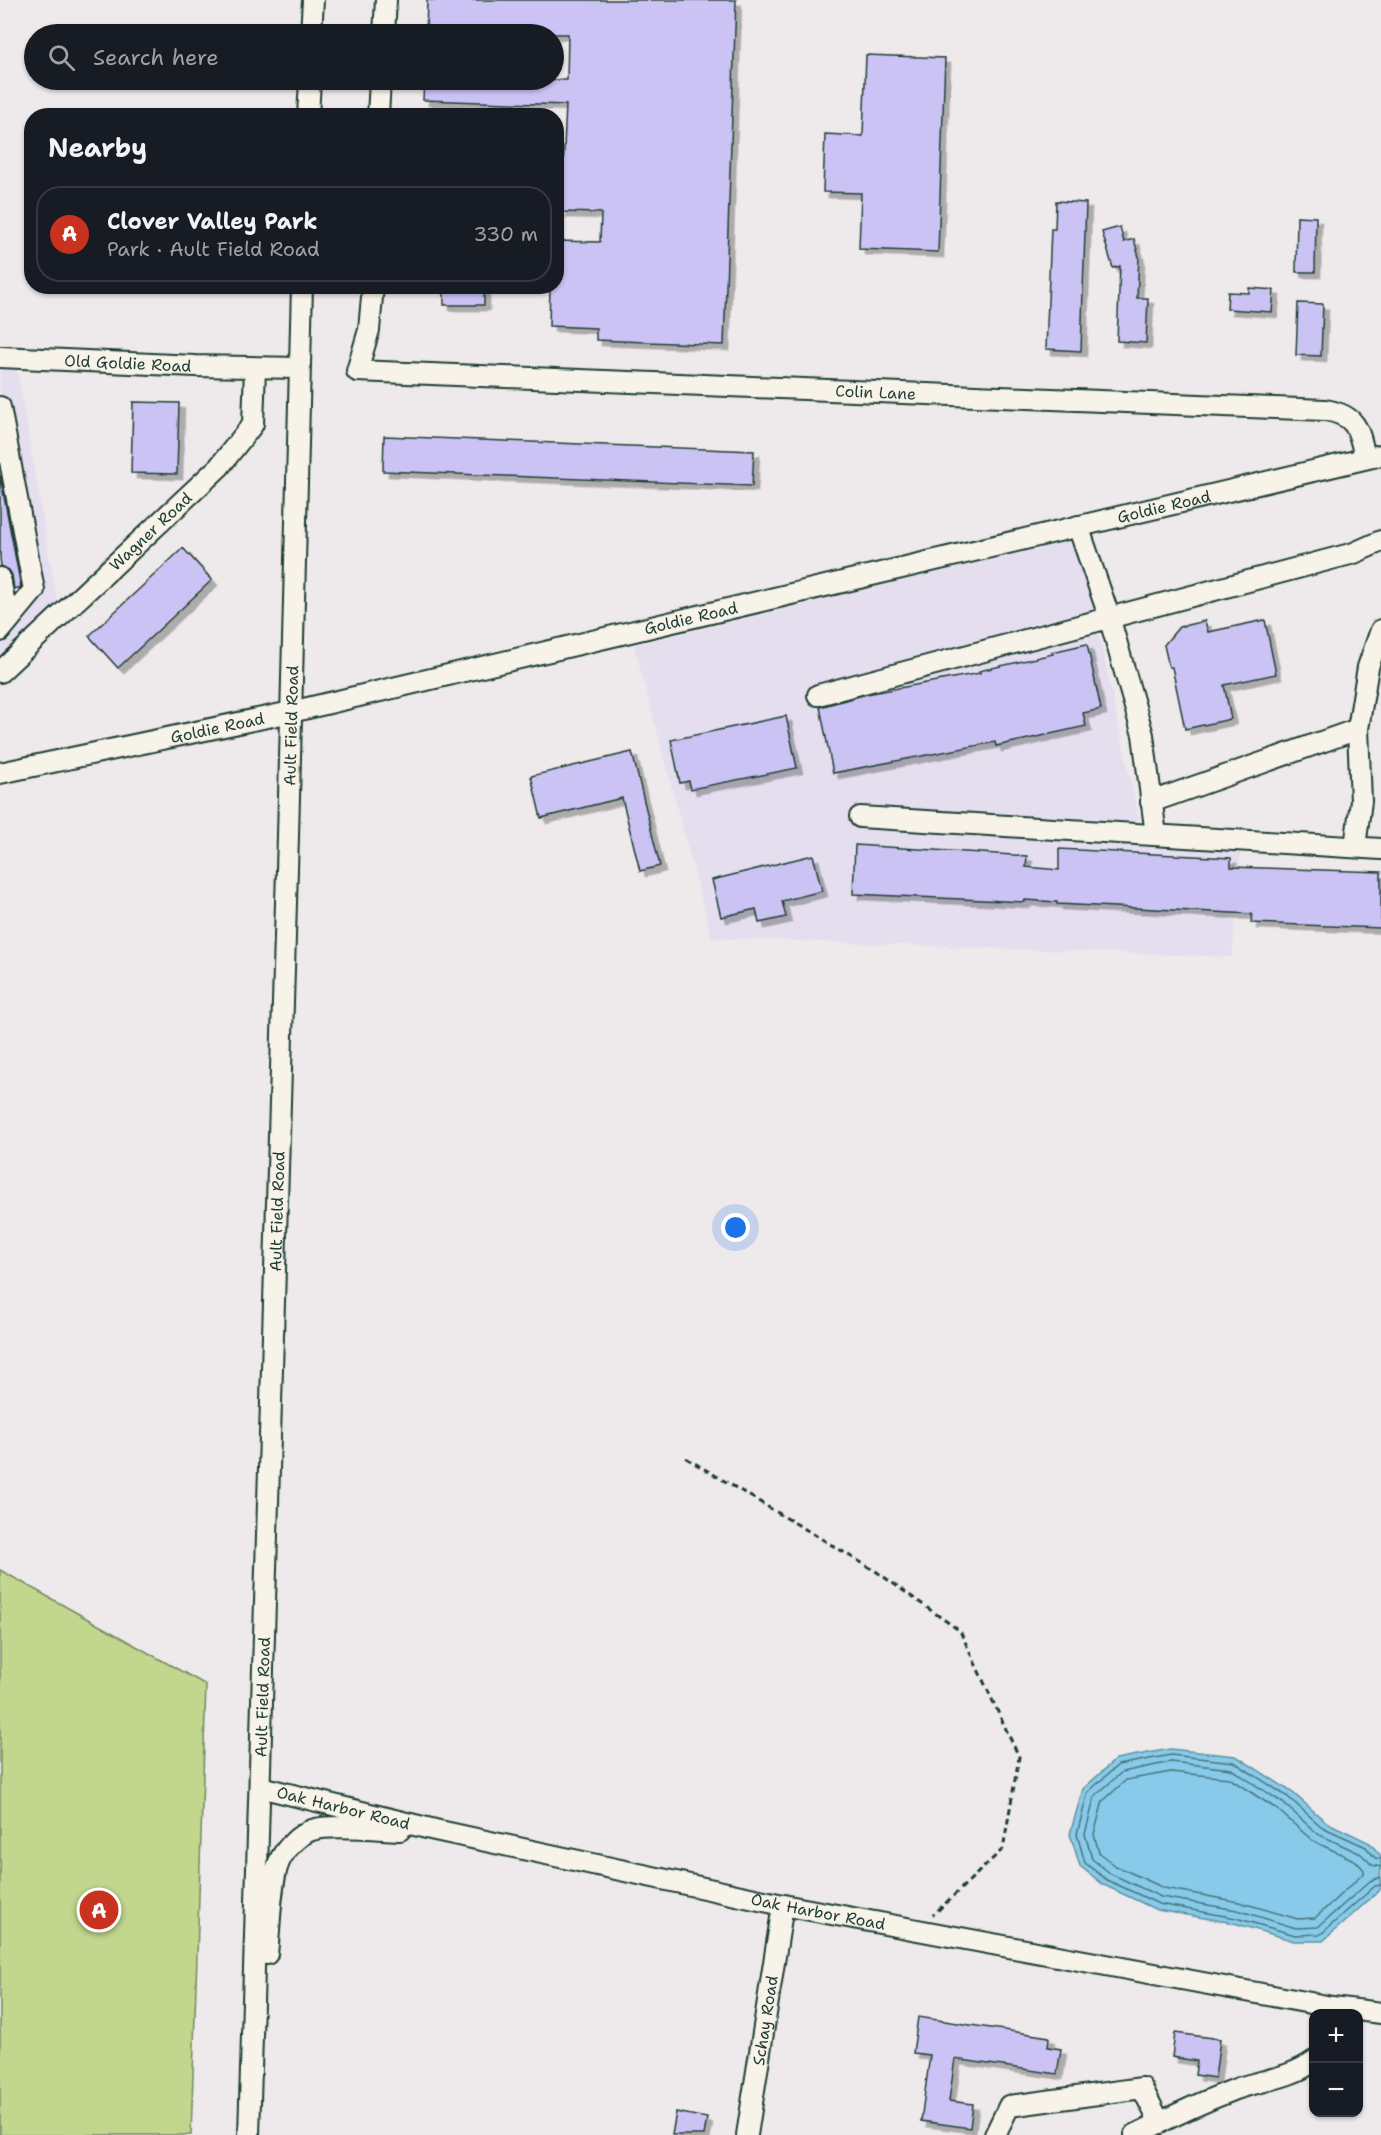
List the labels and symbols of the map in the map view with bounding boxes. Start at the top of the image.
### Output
street label: Old Goldie Road [64,349,192,376]
street label: Colin Lane [835,380,916,404]
street label: Goldie Road [1115,485,1213,527]
street label: Wagner Road [105,487,196,575]
street label: Goldie Road [642,597,740,639]
street label: Ault Field Road [279,665,303,786]
street label: Goldie Road [168,707,266,748]
street label: Ault Field Road [264,1151,289,1272]
your location [721,1213,750,1242]
street label: Ault Field Road [250,1637,274,1758]
street label: Oak Harbor Road [275,1781,412,1834]
pin: A [80,1888,118,1932]
street label: Oak Harbor Road [749,1888,887,1934]
street label: Schay Road [748,1974,782,2067]

